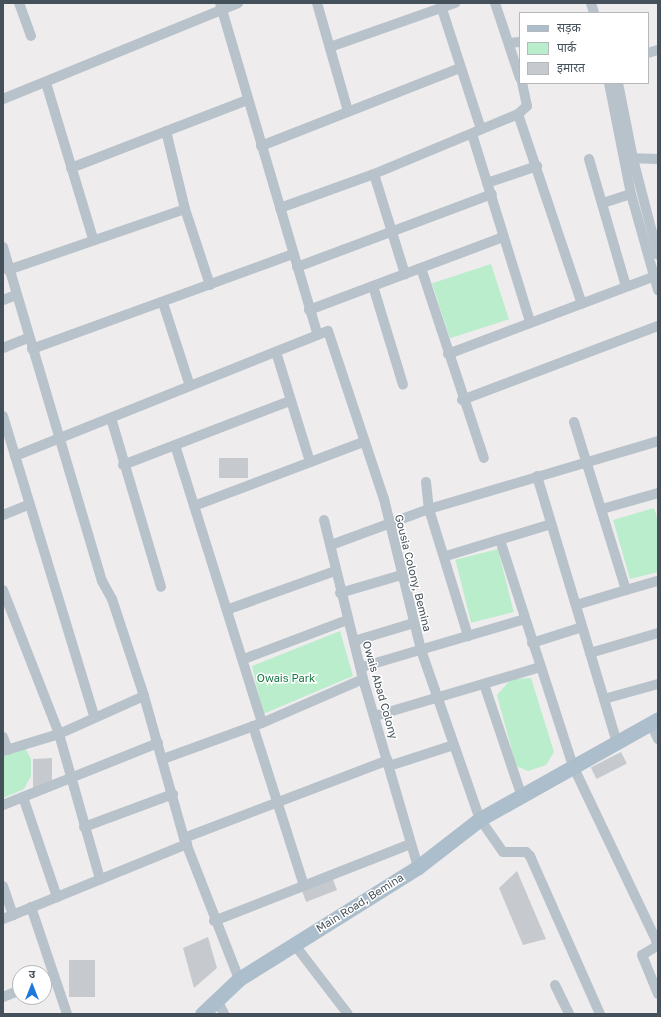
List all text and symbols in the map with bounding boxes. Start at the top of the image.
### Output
legend [519,12,649,84]
text: सड़क [557,20,581,35]
text: पार्क [557,40,576,55]
text: इमारत [557,60,585,75]
street label: Gousia Colony, Bemina [392,513,434,633]
street label: Owais Abad Colony [360,640,400,740]
park label: Owais Park [257,671,315,685]
street label: Main Road, Bemina [314,871,406,935]
north arrow [12,965,52,1005]
text: उ [29,967,35,980]

